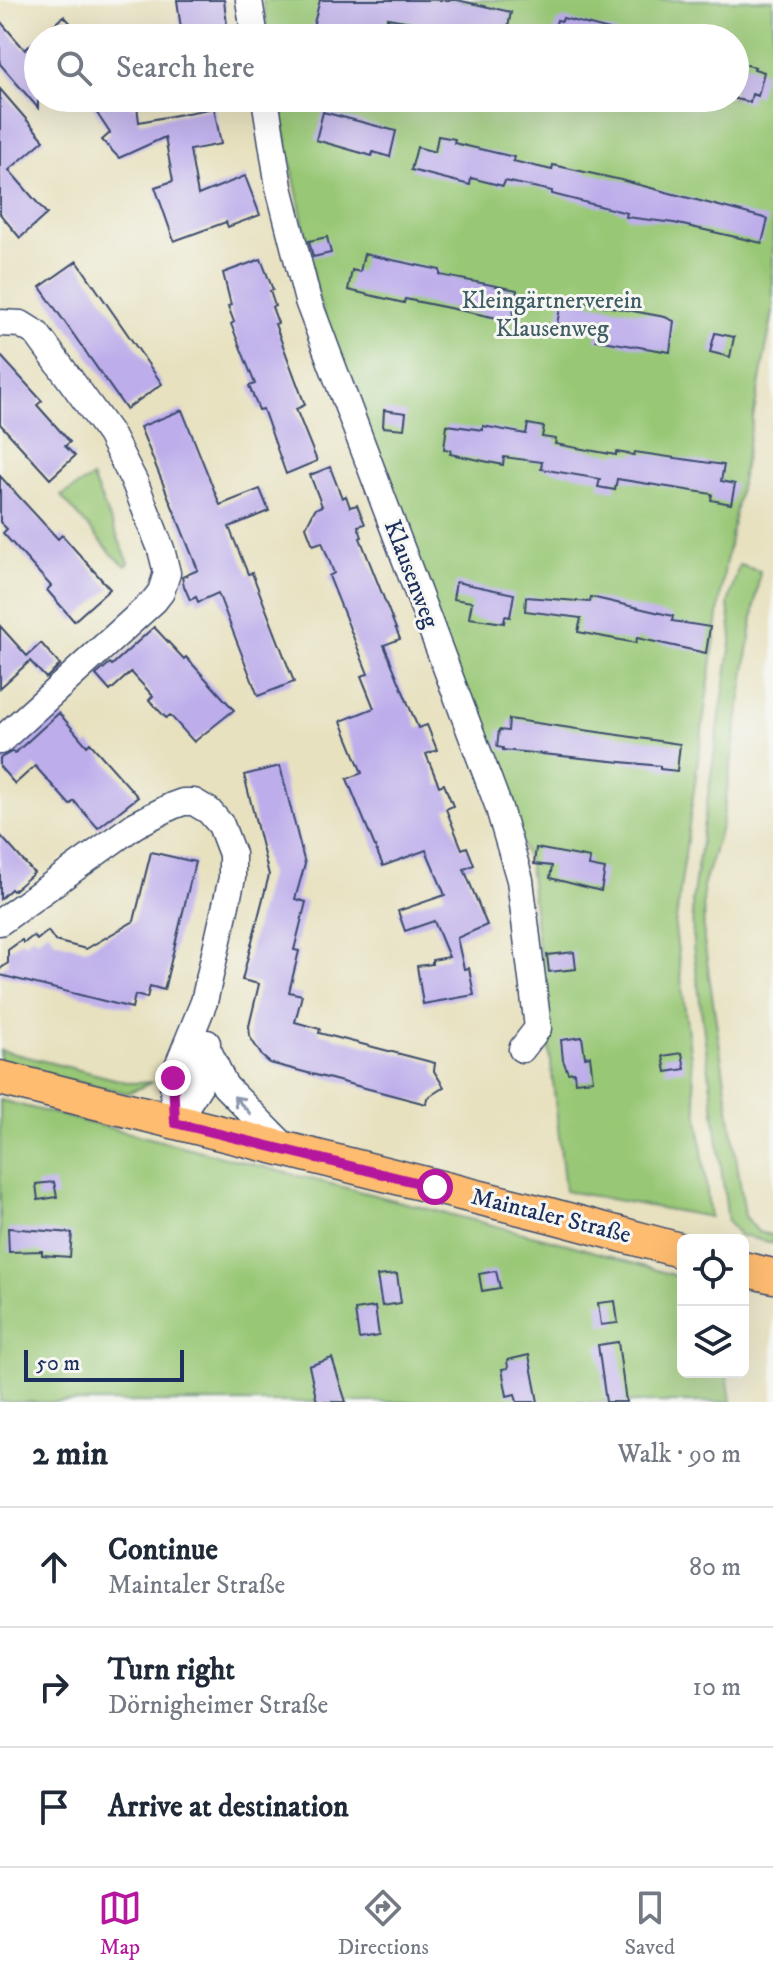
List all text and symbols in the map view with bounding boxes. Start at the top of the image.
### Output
search box [24,24,749,112]
icon: search [52,46,96,90]
text: Search here [116,50,255,87]
park label: Kleingärtnerverein Klausenweg [462,286,643,344]
street label: Klausenweg [377,516,445,632]
route end [155,1060,191,1096]
one-way arrow [233,1095,252,1115]
route start [417,1169,453,1205]
street label: Maintaler Straße [468,1182,634,1250]
map controls [677,1234,749,1378]
button: locate [677,1234,749,1306]
button: layers [677,1306,749,1378]
scale bar [24,1346,184,1382]
text: 50 m [36,1350,80,1377]
text: 2 min [32,1433,108,1475]
text: Walk · 90 m [618,1438,741,1471]
text: Continue [108,1532,218,1569]
icon: ahead [32,1545,76,1589]
text: 80 m [689,1551,741,1584]
text: Maintaler Straße [108,1569,285,1602]
text: Turn right [108,1652,235,1689]
icon: right [32,1665,76,1709]
text: 10 m [692,1671,741,1704]
text: Dörnigheimer Straße [108,1689,328,1722]
icon: arrive [32,1785,76,1829]
text: Arrive at destination [108,1789,349,1826]
tab: Map [98,1886,142,1961]
tab: Directions [338,1886,429,1961]
tab: Saved [625,1886,675,1961]

